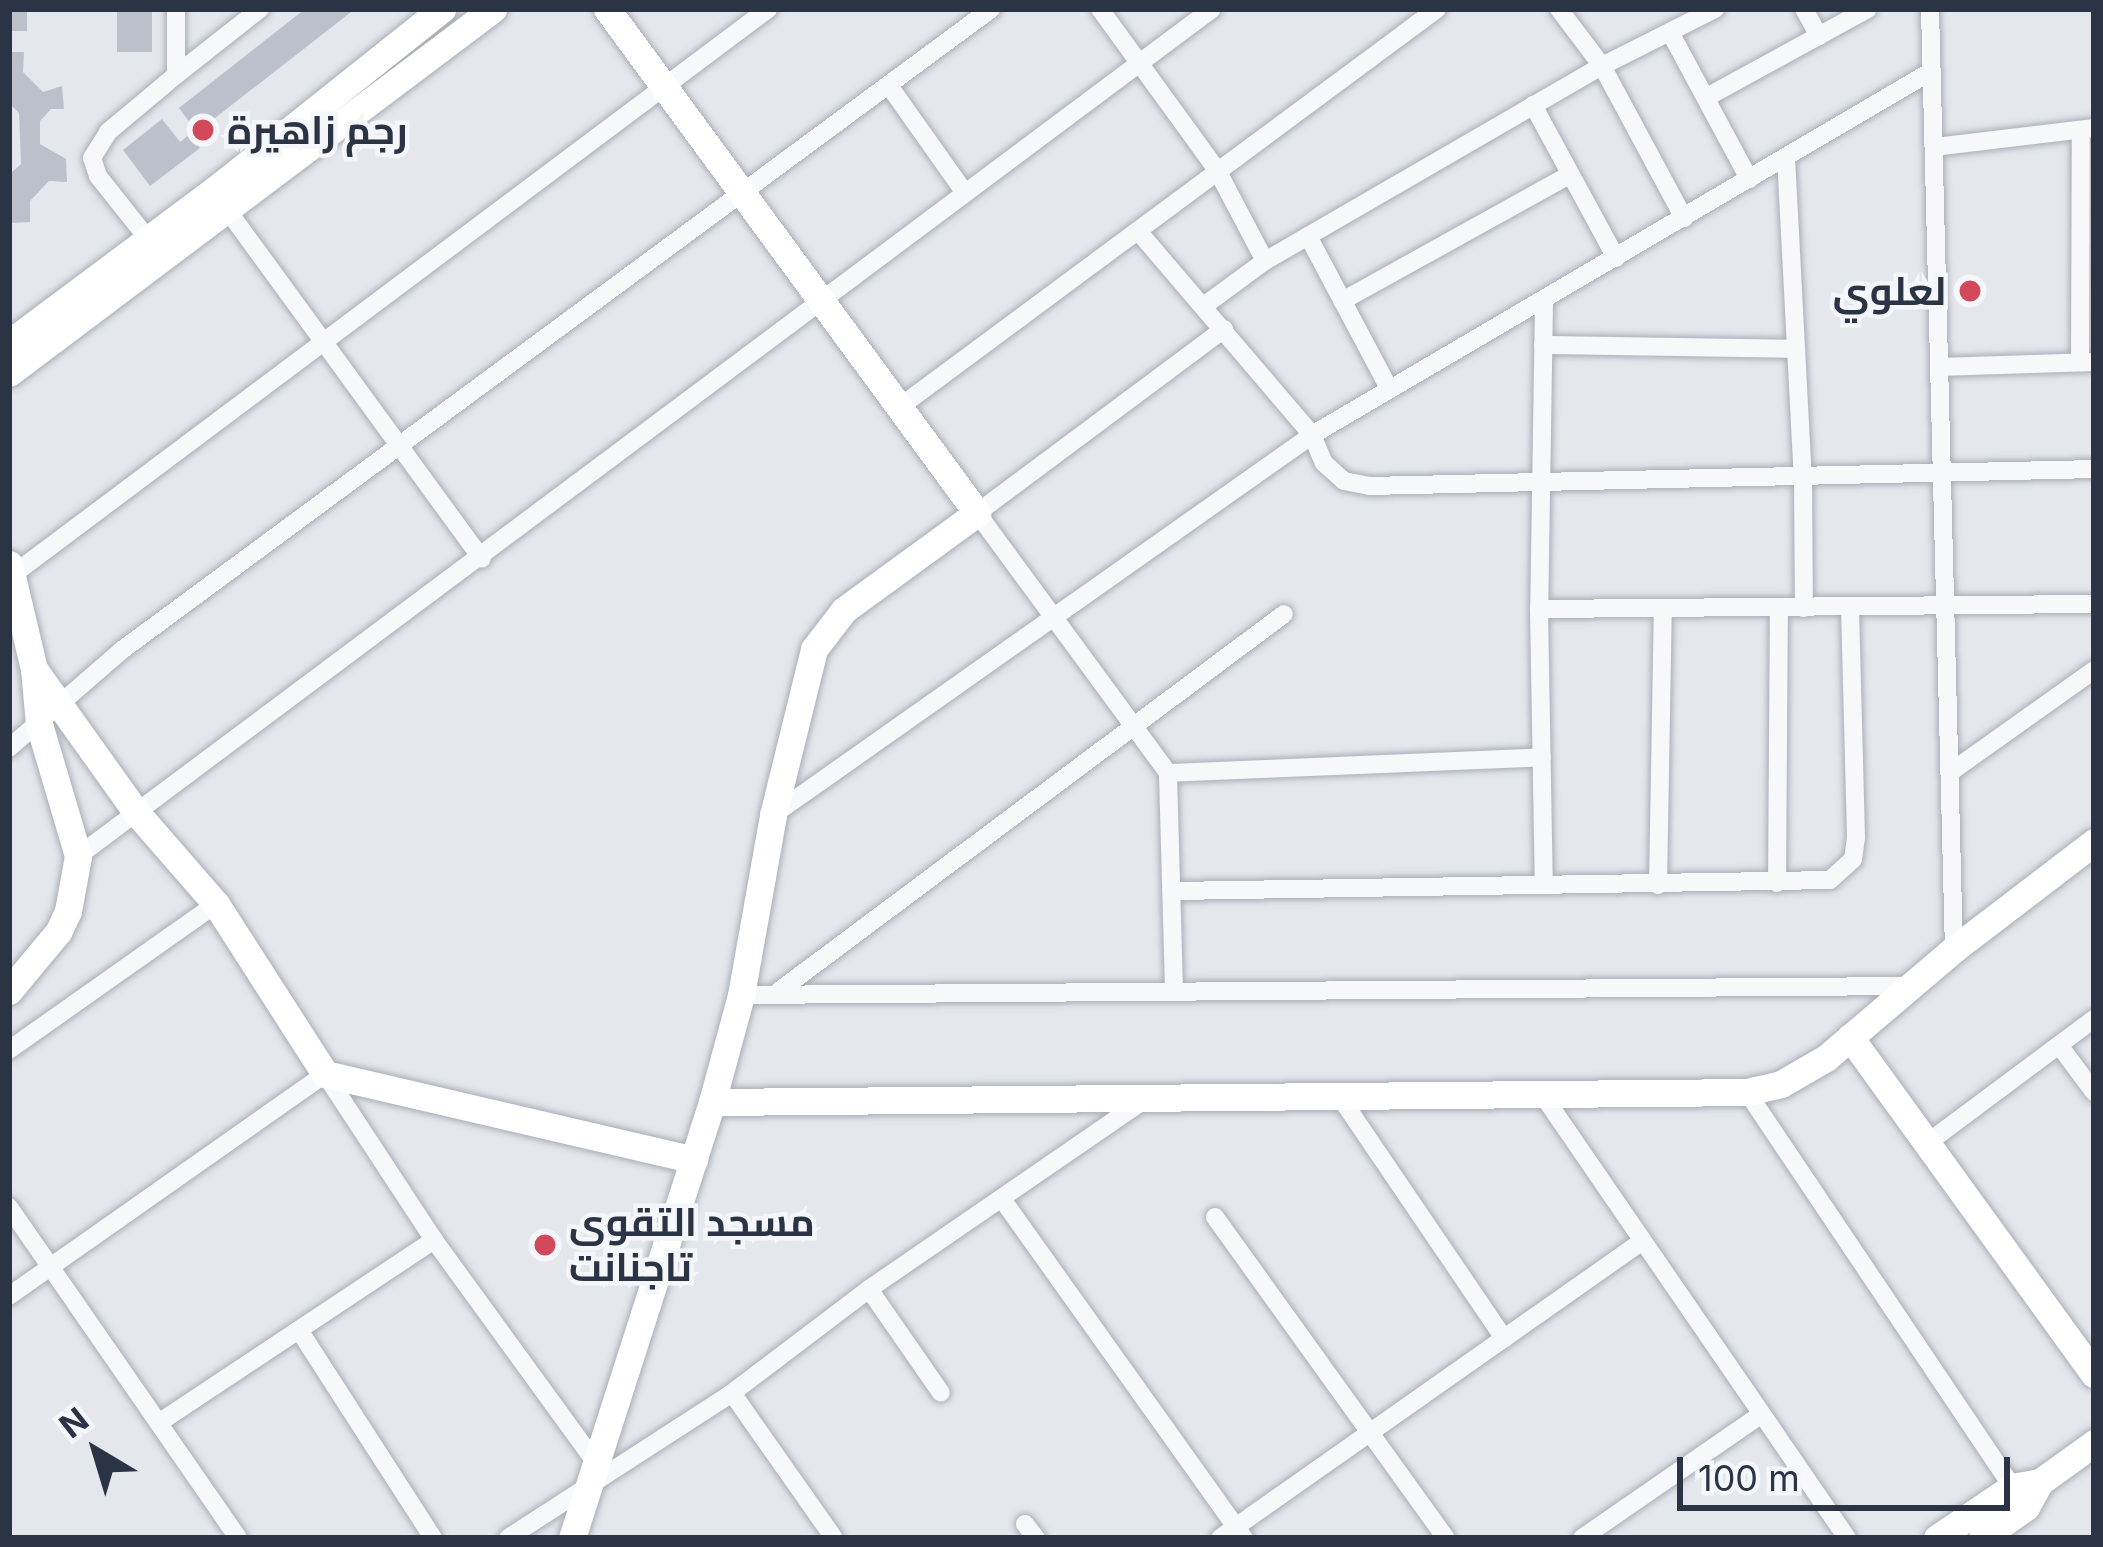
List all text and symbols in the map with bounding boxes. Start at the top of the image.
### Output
place label: رجم زاهيرة [227,107,408,153]
marker: رجم زاهيرة [190,117,216,143]
place label: لعلوي [1833,268,1946,314]
marker: لعلوي [1957,278,1983,304]
place label: مسجد التقوى تاجنانت [569,1200,815,1291]
marker: مسجد التقوى تاجنانت [532,1232,558,1258]
north arrow [36,1391,156,1511]
text: N [52,1399,96,1446]
scale bar [1683,1433,2016,1507]
text: 100 m [1698,1456,1800,1500]

